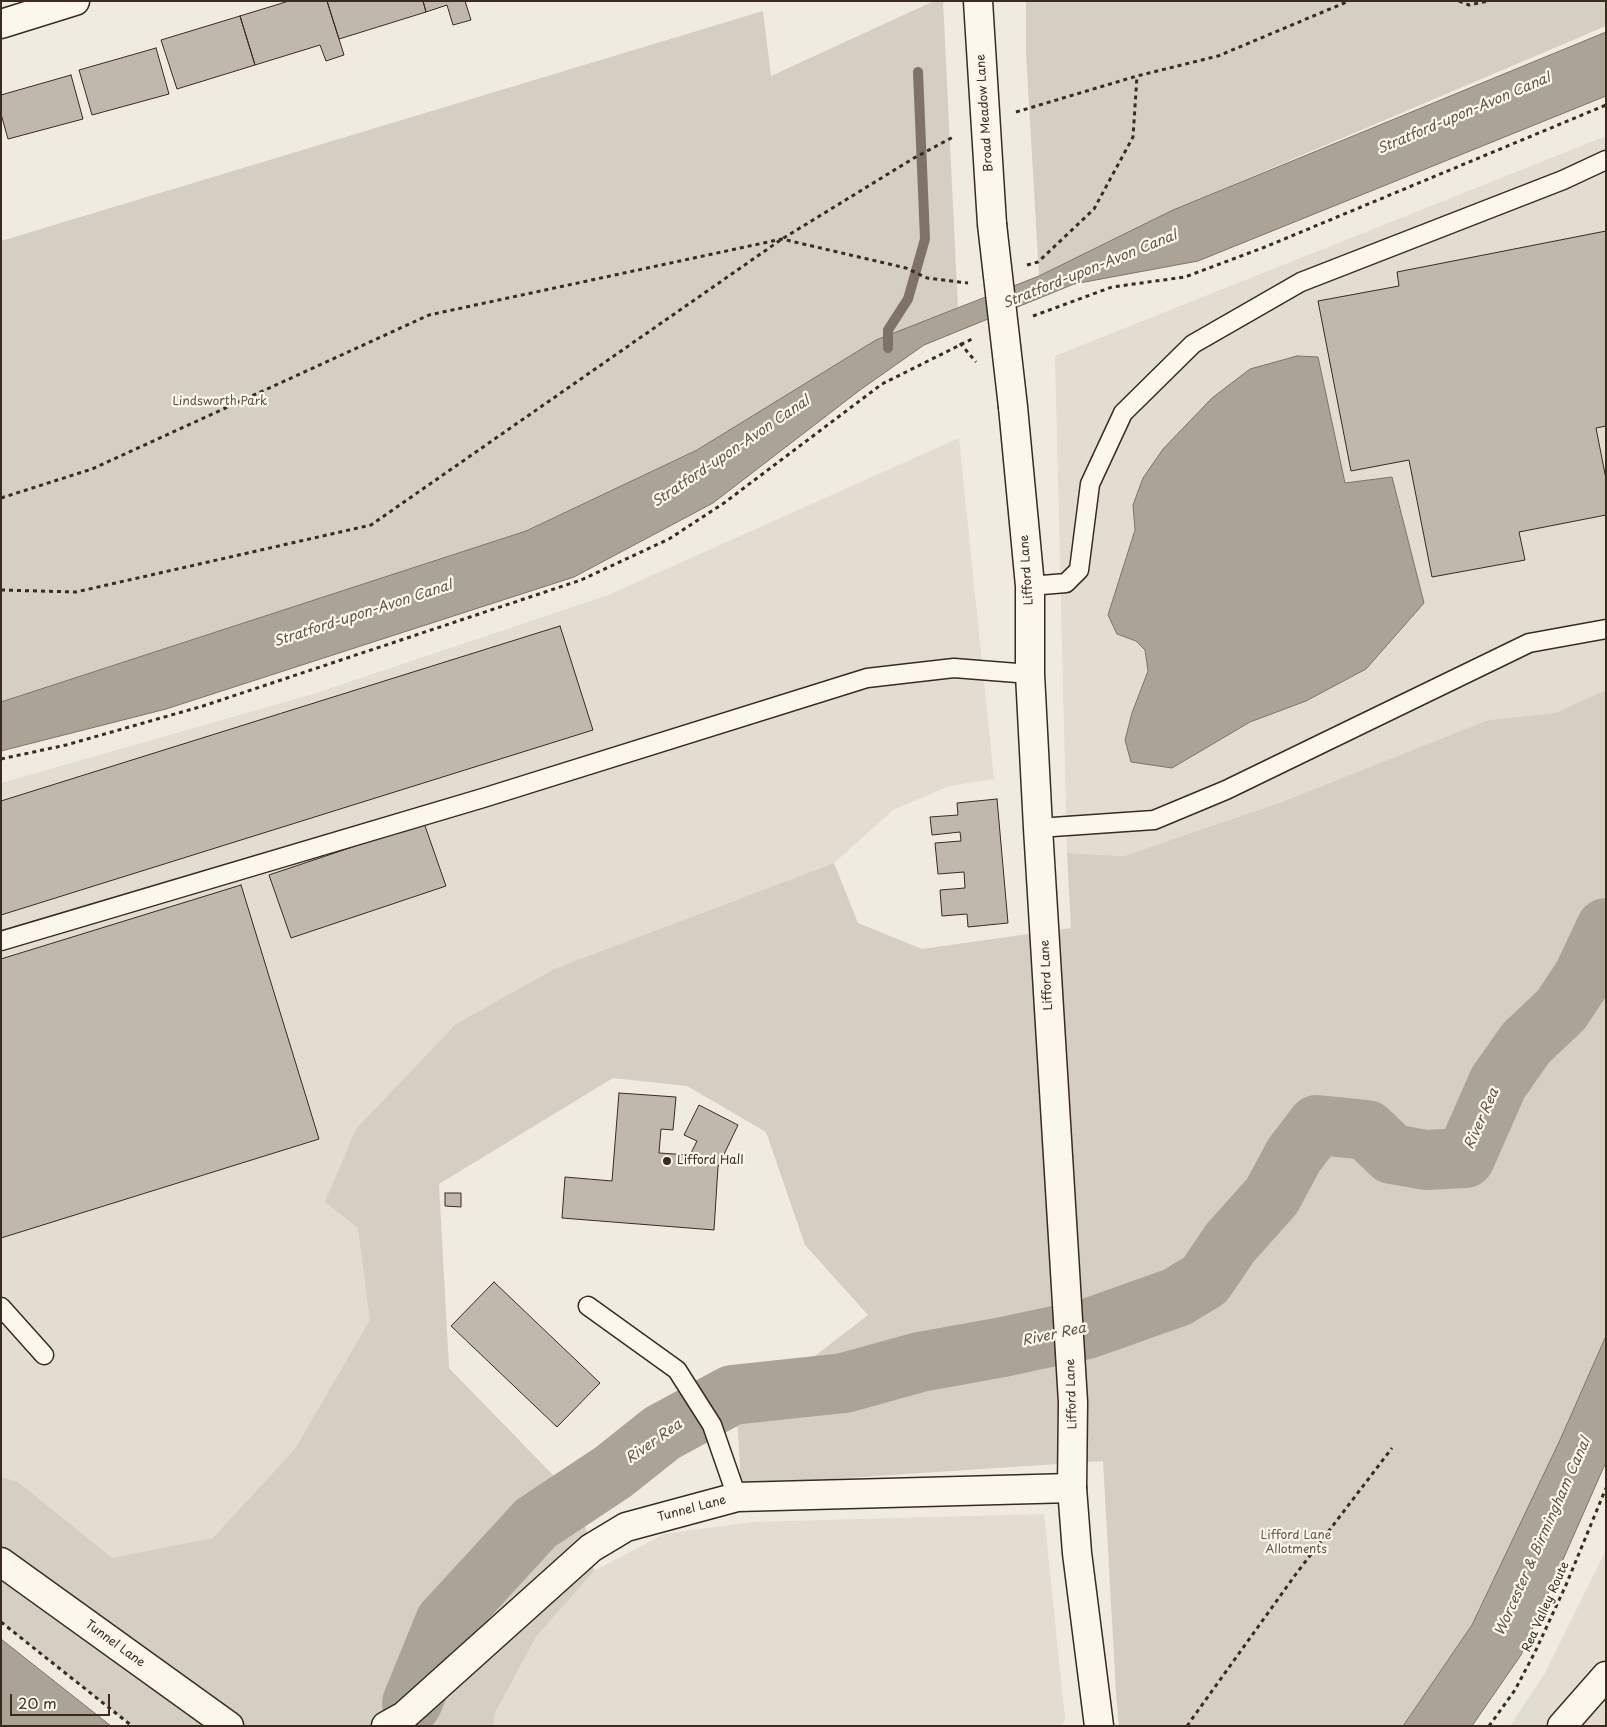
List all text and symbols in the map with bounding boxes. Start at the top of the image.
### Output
street label: Broad Meadow Lane [974,54,996,172]
water label: Stratford-upon-Avon Canal [1375,70,1553,158]
water label: Stratford-upon-Avon Canal [1000,227,1180,313]
water label: Stratford-upon-Avon Canal [649,393,813,511]
park label: Lindsworth Park [173,395,267,409]
street label: Lifford Lane [1017,534,1037,606]
water label: Stratford-upon-Avon Canal [272,577,454,651]
street label: Lifford Lane [1038,939,1056,1011]
water label: River Rea [1461,1086,1503,1152]
place label: Lifford Hall [677,1154,743,1168]
marker: Lifford Hall [661,1155,673,1167]
water label: River Rea [1021,1320,1087,1350]
street label: Lifford Lane [1064,1358,1080,1430]
water label: River Rea [623,1417,685,1467]
water label: Worcester & Birmingham Canal [1492,1435,1594,1639]
street label: Tunnel Lane [656,1493,728,1525]
park label: Lifford Lane Allotments [1261,1529,1331,1557]
street label: Rea Valley Route [1520,1560,1572,1654]
street label: Tunnel Lane [82,1618,148,1670]
scale bar [12,1684,112,1716]
text: 20 m [18,1691,57,1714]

